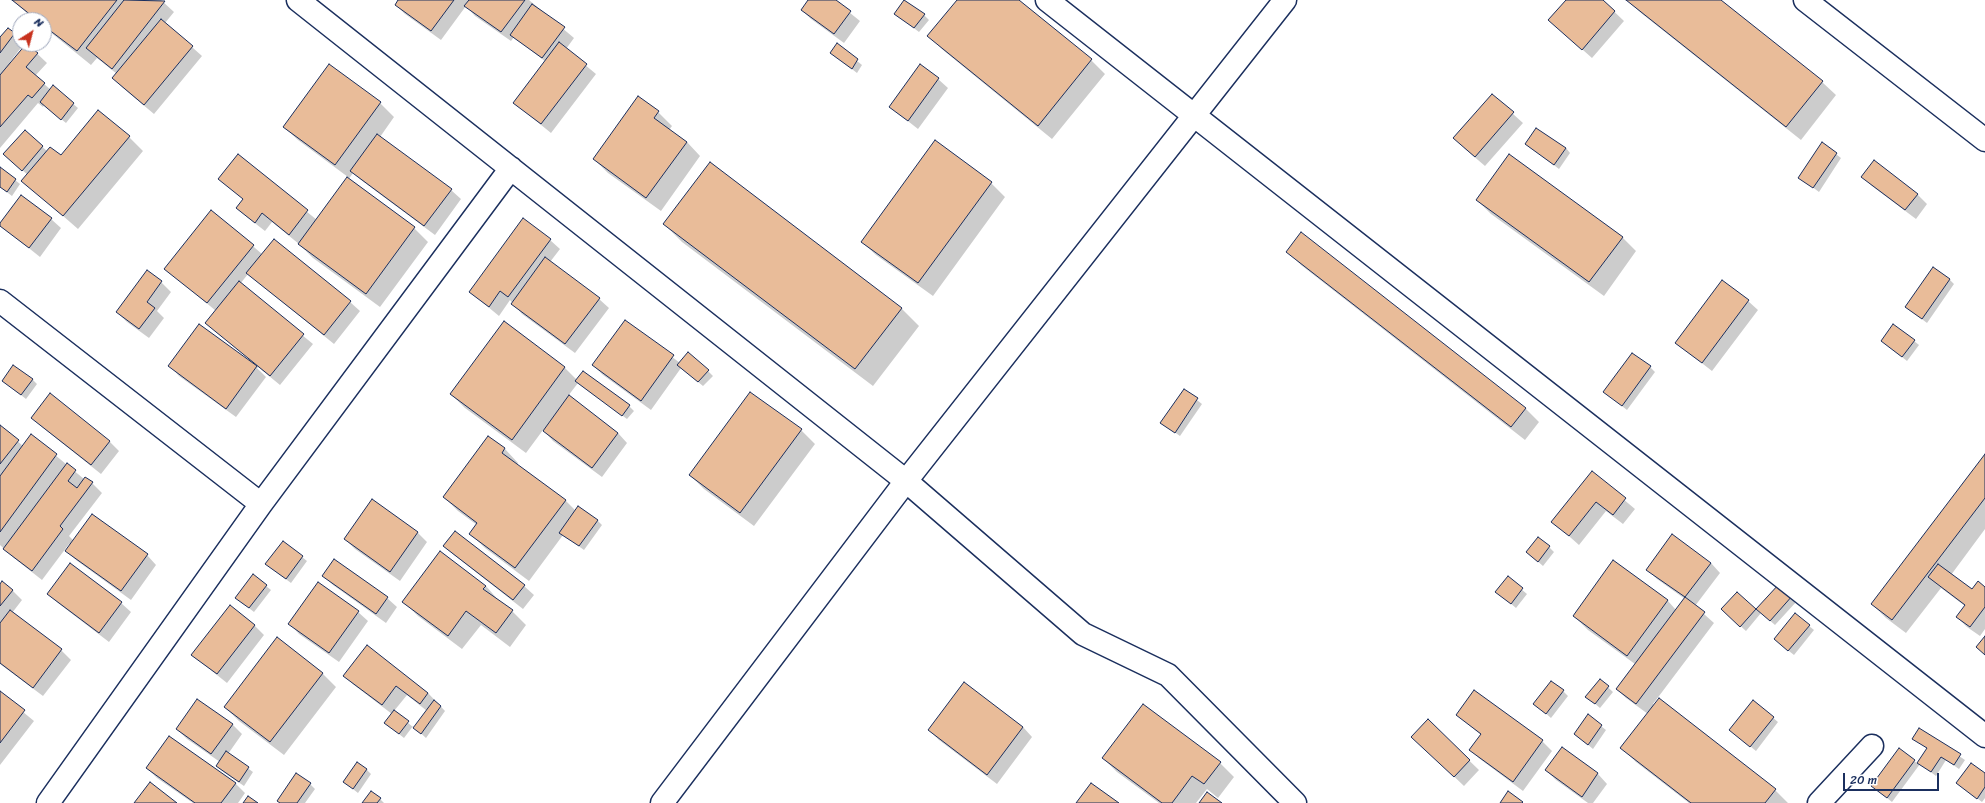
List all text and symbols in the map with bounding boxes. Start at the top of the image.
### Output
north arrow [12,12,52,52]
text: N [30,13,47,33]
scale bar [1845,765,1941,791]
text: 20 m [1850,769,1877,791]

